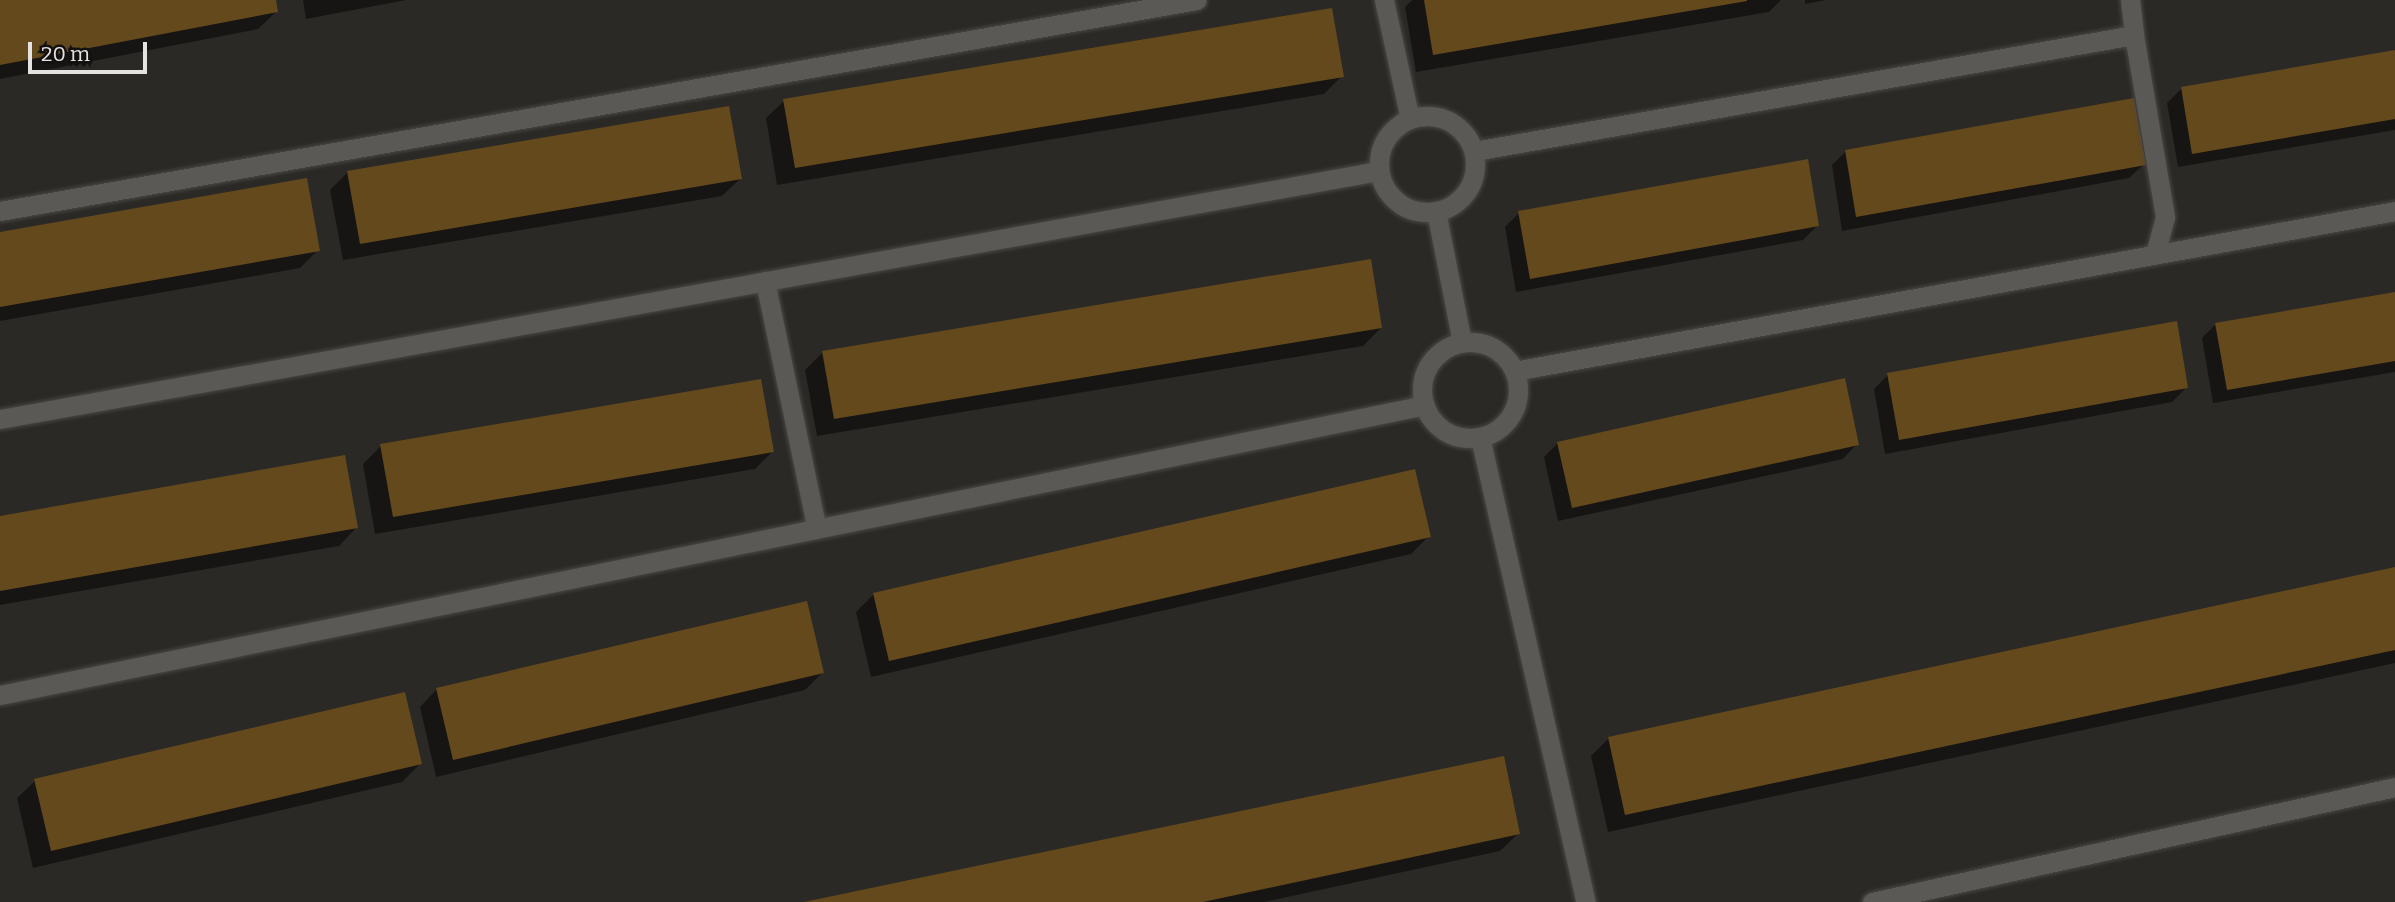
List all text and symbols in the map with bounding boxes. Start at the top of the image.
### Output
scale bar [32,28,150,72]
text: 20 m [41,41,90,67]

